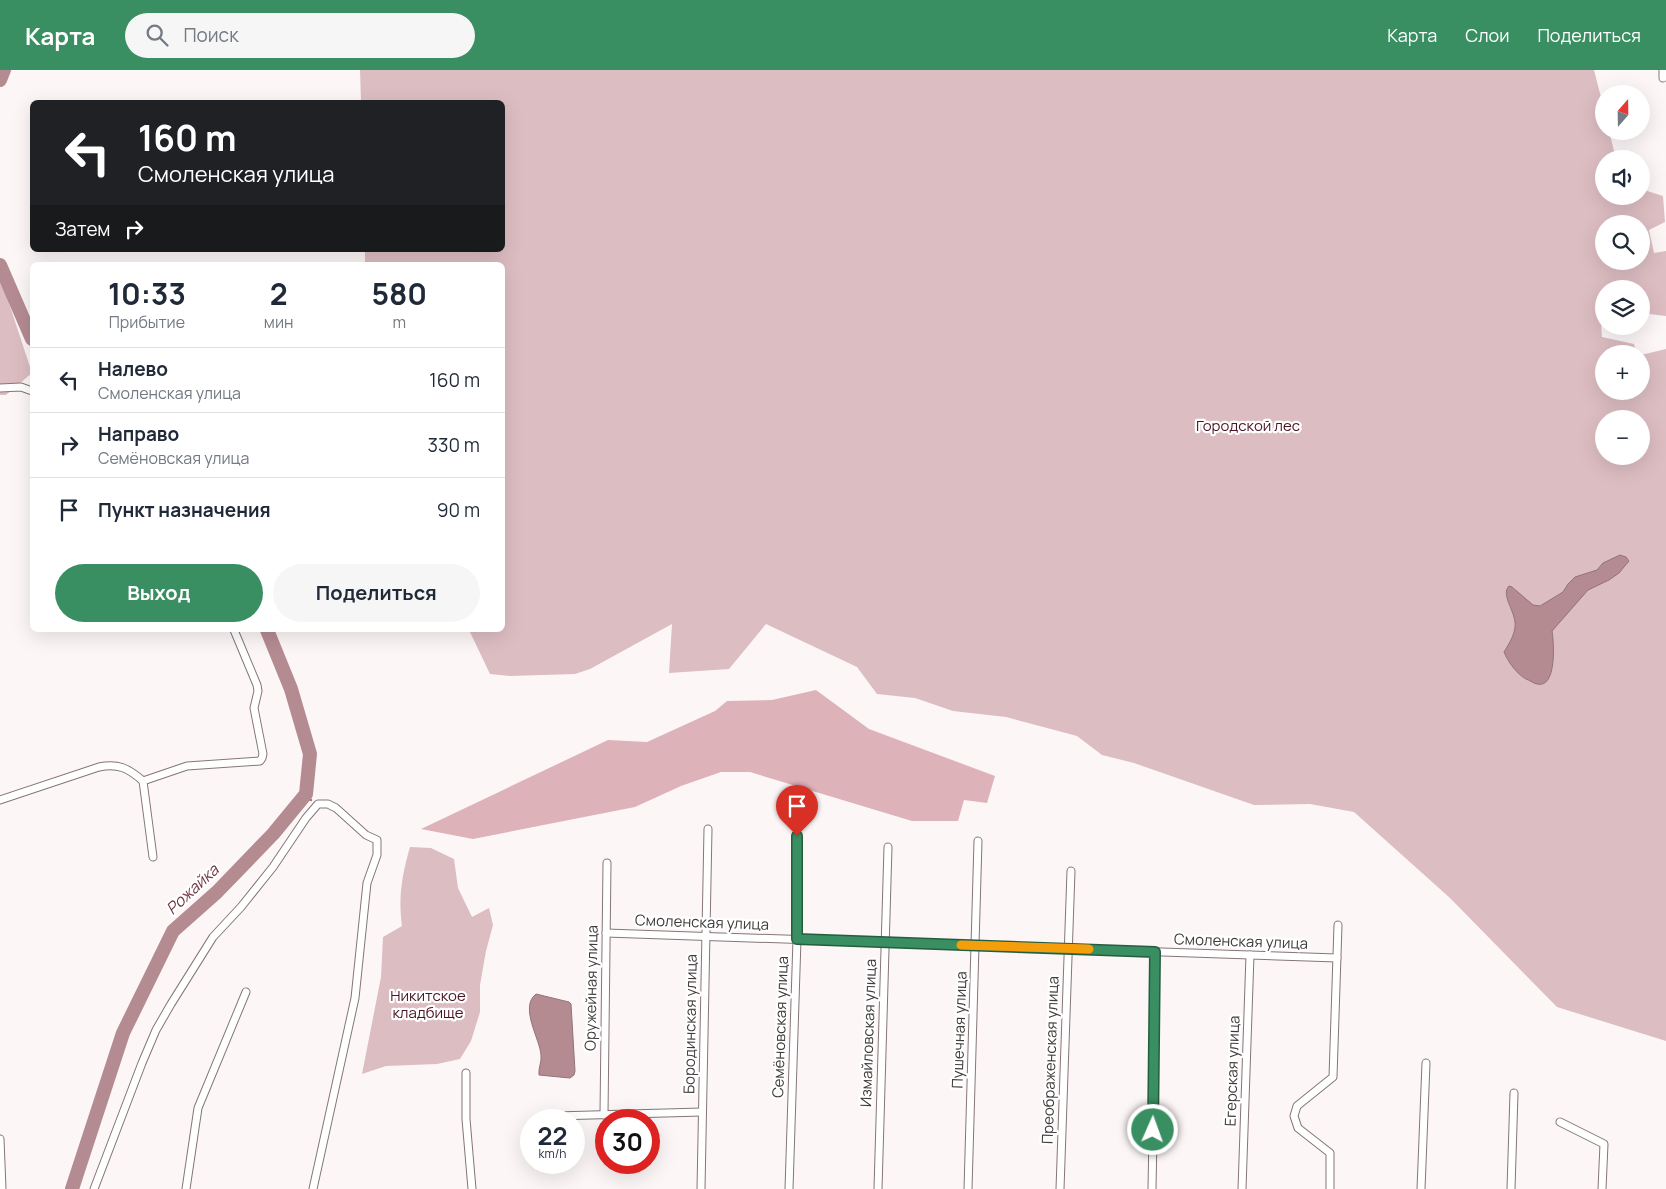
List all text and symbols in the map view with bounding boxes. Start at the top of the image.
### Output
search box [125,13,475,58]
text: Карта [25,19,95,52]
icon: search [143,21,171,49]
text: Поиск [183,22,239,48]
text: Карта [1387,23,1437,47]
text: Слои [1465,23,1509,47]
text: Поделиться [1537,23,1641,47]
north arrow [1595,85,1650,140]
map controls [1595,85,1650,465]
text: 160 m [138,114,237,162]
icon: left [55,120,120,185]
button: sound [1595,150,1650,205]
text: Смоленская улица [138,159,335,189]
icon: right [120,215,148,243]
button: search [1595,215,1650,270]
text: Затем [55,216,110,242]
text: 10:33 [108,273,186,314]
text: 2 [270,273,288,314]
text: 580 [371,273,427,314]
button: layers [1595,280,1650,335]
text: Прибытие [109,311,185,333]
text: мин [264,311,293,333]
text: m [392,311,406,333]
button: + [1595,345,1650,400]
text: Налево [98,356,168,382]
icon: left [55,366,83,394]
text: 160 m [429,367,480,393]
text: Смоленская улица [98,382,241,404]
button: − [1595,410,1650,465]
park label: Городской лес [1196,415,1300,436]
text: Направо [98,421,179,447]
icon: right [55,431,83,459]
text: 330 m [427,432,480,458]
text: Семёновская улица [98,447,249,469]
icon: arrive [55,496,83,524]
text: Пункт назначения [98,497,271,523]
text: 90 m [437,497,480,523]
button: Выход [55,564,263,622]
button: Поделиться [273,564,480,622]
pin [776,785,818,836]
icon: arrive [783,792,811,820]
water label: Рожайка [161,858,224,919]
street label: Смоленская улица [635,909,769,935]
street label: Оружейная улица [579,925,603,1051]
street label: Смоленская улица [1174,928,1308,954]
street label: Бородинская улица [678,954,702,1094]
street label: Семёновская улица [767,956,793,1098]
street label: Измайловская улица [855,958,881,1108]
street label: Пушечная улица [946,971,972,1089]
street label: Преображенская улица [1037,975,1063,1145]
park label: Никитское кладбище [390,985,466,1023]
street label: Егерская улица [1220,1015,1244,1127]
position arrow [1126,1103,1178,1155]
speed limit sign: 30 [595,1109,660,1174]
text: 22 [538,1118,567,1153]
text: km/h [539,1145,566,1162]

